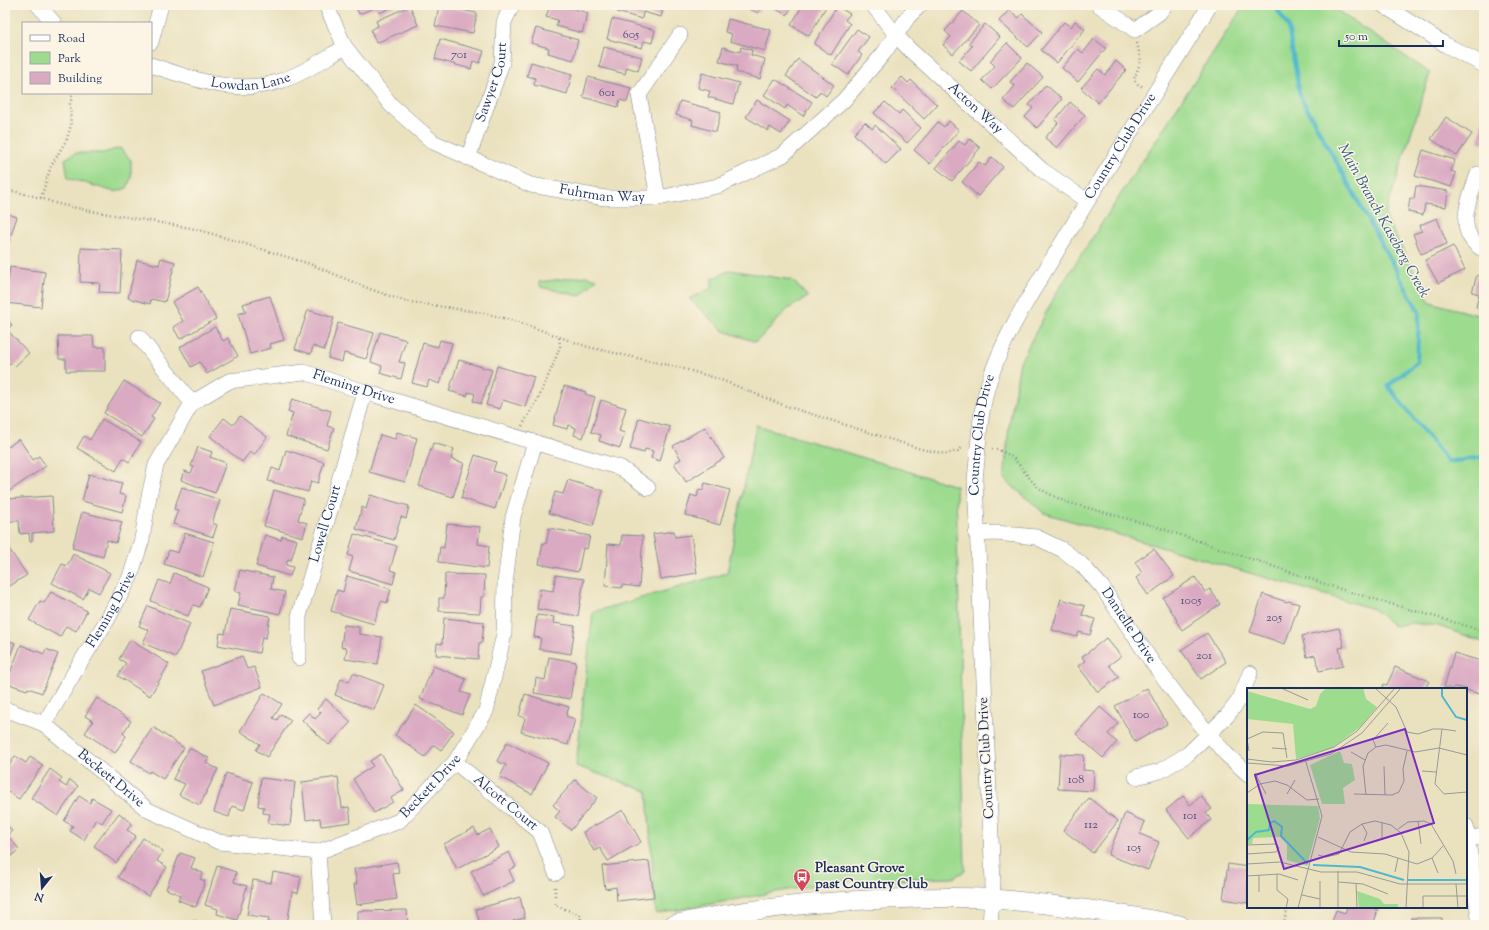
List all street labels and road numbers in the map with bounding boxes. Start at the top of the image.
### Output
street label: Sawyer Court [472,42,513,125]
street label: Lowdan Lane [209,68,294,97]
street label: Acton Way [943,78,1007,139]
street label: Country Club Drive [1080,90,1162,204]
street label: Fuhrman Way [558,180,645,208]
street label: Fleming Drive [310,365,397,410]
street label: Country Club Drive [965,372,1001,496]
street label: Lowell Court [305,483,347,565]
street label: Fleming Drive [82,569,141,652]
street label: Danielle Drive [1096,584,1160,668]
street label: Country Club Drive [974,697,1000,819]
street label: Beckett Drive [73,745,148,813]
street label: Beckett Drive [396,751,467,823]
street label: Alcott Court [469,771,542,836]

